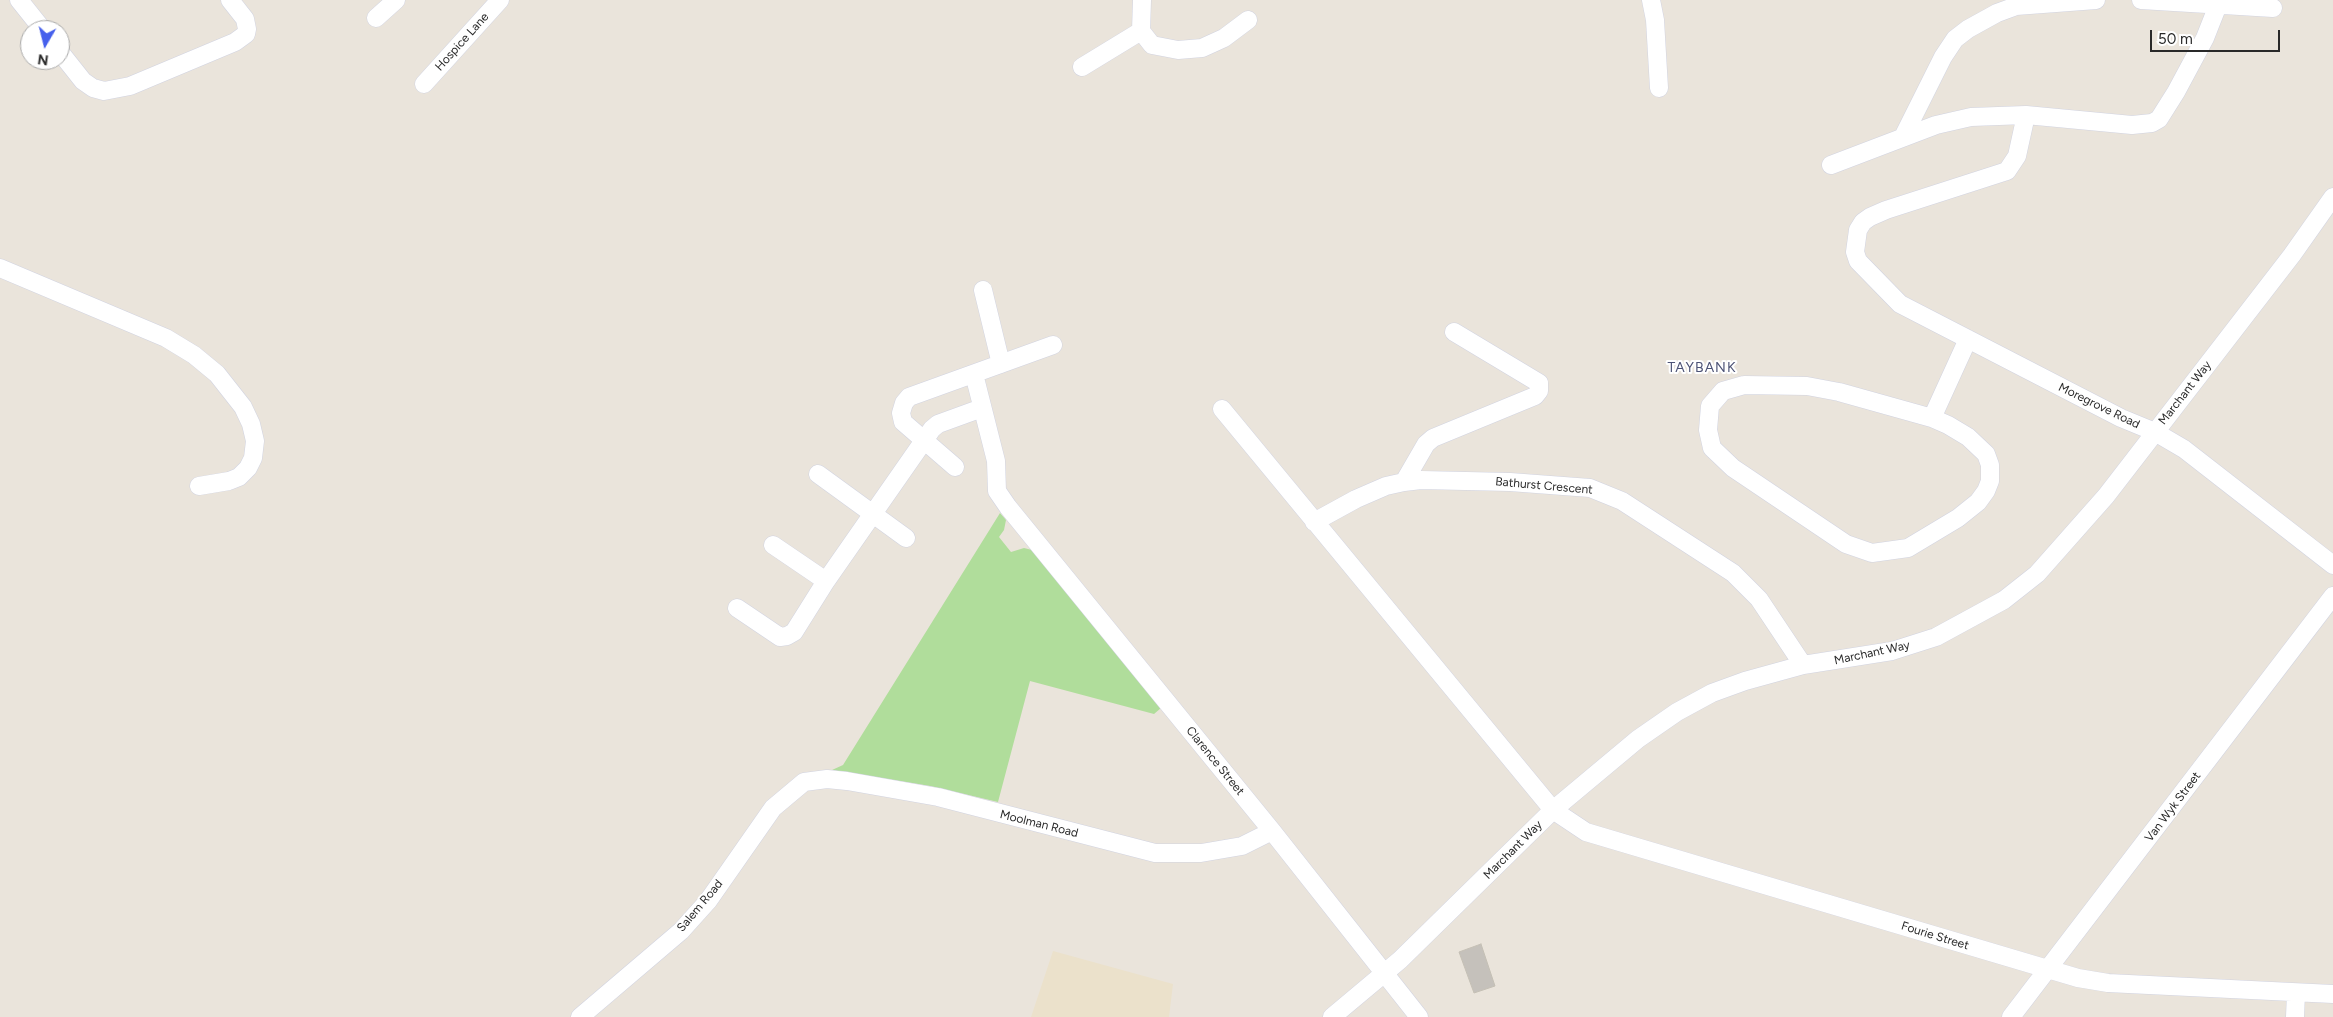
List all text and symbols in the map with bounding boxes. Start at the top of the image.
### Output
street label: Hospice Lane [432,10,492,74]
north arrow [20,20,70,70]
scale bar [2153,20,2283,52]
text: 50 m [2158,30,2193,48]
text: N [36,50,50,69]
street label: Marchant Way [2156,358,2214,428]
district label: TAYBANK [1667,360,1737,376]
street label: Moregrove Road [2056,380,2142,432]
street label: Bathurst Crescent [1495,475,1593,497]
street label: Marchant Way [1833,638,1911,668]
street label: Clarence Street [1183,724,1247,798]
street label: Van Wyk Street [2142,769,2204,845]
street label: Moolman Road [998,807,1080,841]
street label: Marchant Way [1481,818,1545,882]
street label: Salem Road [674,877,726,935]
street label: Fourie Street [1899,919,1971,953]

